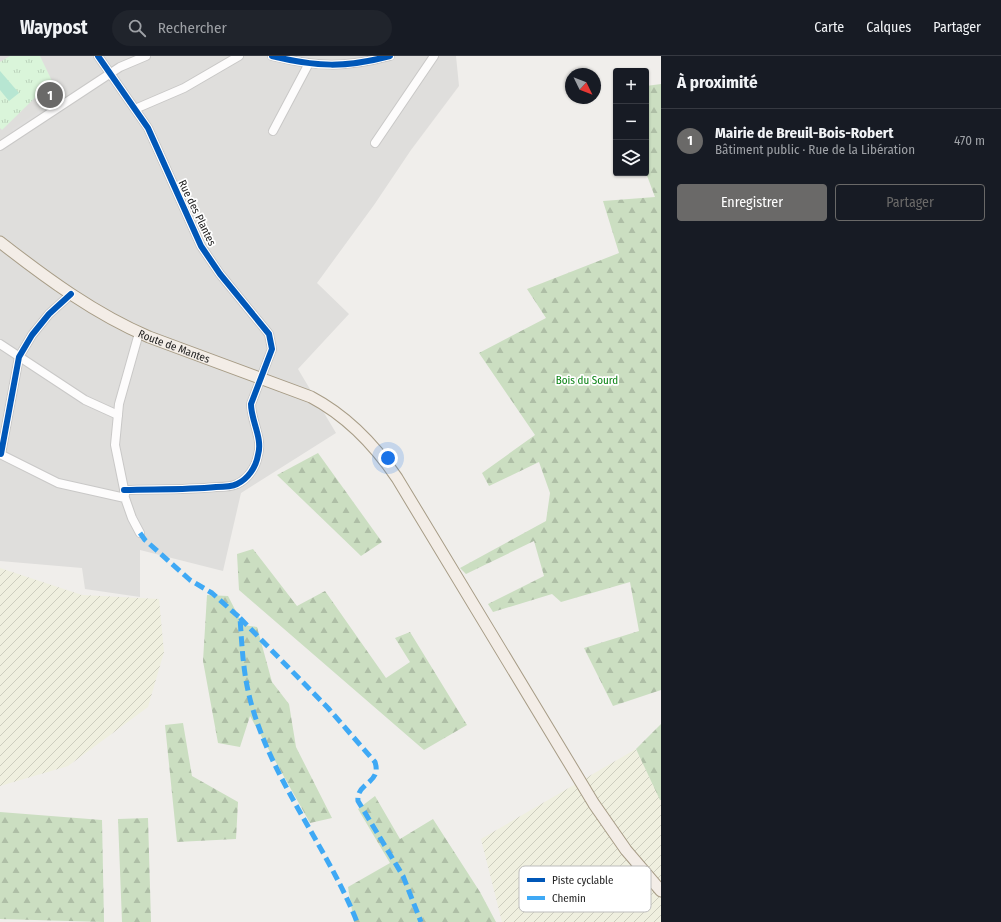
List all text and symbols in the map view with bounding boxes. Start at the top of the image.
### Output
search box [112,10,392,46]
text: Waypost [20,16,88,39]
icon: search [126,17,148,39]
text: Rechercher [158,19,227,37]
text: Carte [814,19,844,36]
text: Calques [866,19,911,36]
text: Partager [933,19,981,36]
north arrow [565,68,601,104]
map controls [613,68,649,176]
button: + [613,68,649,104]
text: À proximité [677,72,758,93]
pin: 1 [37,80,63,110]
button: − [613,104,649,140]
text: Mairie de Breuil-Bois-Robert [715,124,894,142]
text: 1 [687,133,693,148]
text: 470 m [954,133,985,148]
button: layers [613,140,649,176]
text: Bâtiment public · Rue de la Libération [715,142,915,157]
street label: Rue des Plantes [175,178,219,248]
button: Enregistrer [677,184,827,221]
button: Partager [835,184,985,221]
street label: Route de Mantes [136,327,212,366]
park label: Bois du Sourd [556,374,618,387]
your location [378,448,398,468]
legend [519,866,651,912]
text: Piste cyclable [552,874,613,887]
text: Chemin [552,892,586,905]

